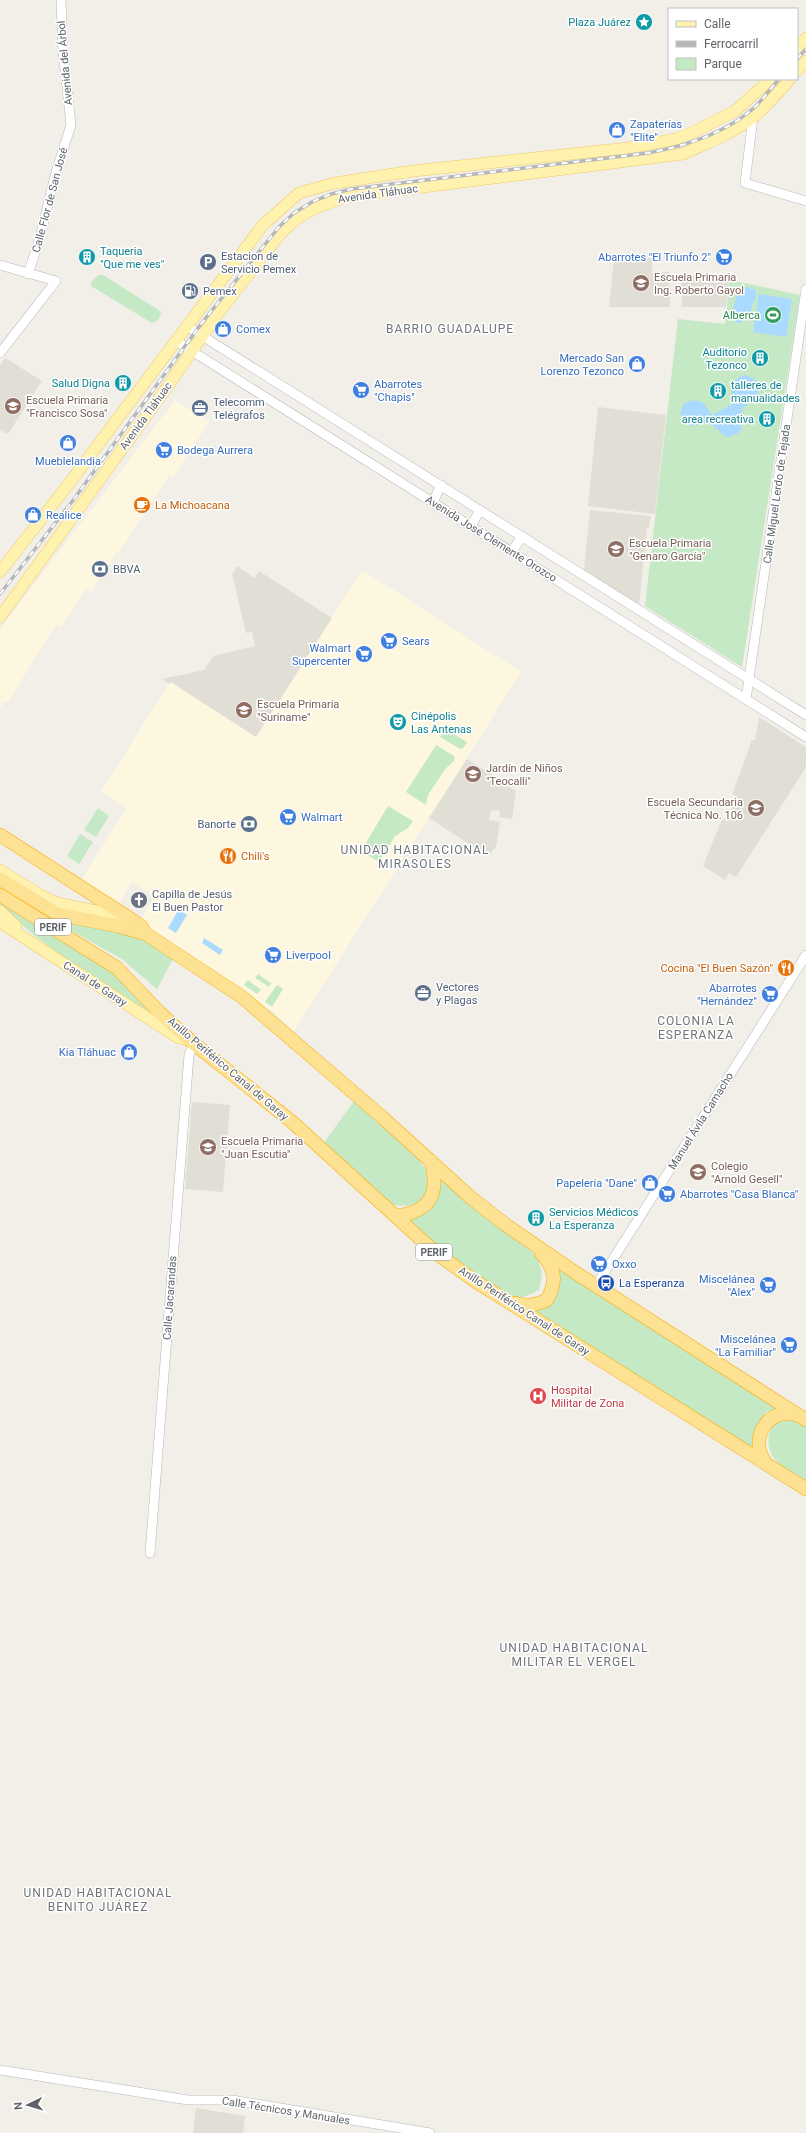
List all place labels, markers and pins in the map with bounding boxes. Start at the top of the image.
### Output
place icon: Plaza Juárez [634,12,654,32]
place label: Plaza Juárez [568,16,632,29]
place label: Zapaterías "Elite" [630,118,683,144]
shop icon: Zapaterías "Elite" [607,120,627,140]
place label: Taqueria "Que me ves" [100,245,164,271]
building icon: Taqueria "Que me ves" [77,247,97,267]
supermarket icon: Abarrotes "El Triunfo 2" [714,247,734,267]
place label: Estacion de Servicio Pemex [221,250,297,276]
place label: Abarrotes "El Triunfo 2" [598,251,711,264]
parking icon: Estacion de Servicio Pemex [198,252,218,272]
place label: Escuela Primaria Ing. Roberto Gayol [654,271,744,297]
school or university icon: Escuela Primaria Ing. Roberto Gayol [631,273,651,293]
fuel station icon: Pemex [180,281,200,301]
place label: Pemex [203,285,237,298]
sports icon: Alberca [763,305,783,325]
place label: Alberca [723,309,760,322]
shop icon: Comex [213,319,233,339]
place label: Comex [236,323,271,336]
place label: Auditorio Tezonco [703,346,747,372]
building icon: Auditorio Tezonco [750,348,770,368]
place label: Mercado San Lorenzo Tezonco [540,352,624,378]
shop icon: Mercado San Lorenzo Tezonco [627,354,647,374]
building icon: Salud Digna [113,373,133,393]
place label: Salud Digna [52,377,110,390]
place label: Abarrotes "Chapis" [374,378,422,404]
place label: talleres de manualidades [731,379,800,405]
supermarket icon: Abarrotes "Chapis" [351,380,371,400]
building icon: talleres de manualidades [708,381,728,401]
place label: Escuela Primaria "Francisco Sosa" [26,394,108,420]
school or university icon: Escuela Primaria "Francisco Sosa" [3,396,23,416]
place label: Telecomm Telégrafos [213,396,265,422]
office icon: Telecomm Telégrafos [190,398,210,418]
building icon: area recreativa [757,409,777,429]
place label: area recreativa [682,413,754,426]
shop icon: Mueblelandia [58,433,78,453]
supermarket icon: Bodega Aurrera [154,440,174,460]
place label: Bodega Aurrera [177,444,253,457]
place label: Mueblelandia [35,455,101,468]
cafe icon: La Michoacana [132,495,152,515]
place label: La Michoacana [155,499,230,512]
shop icon: Realice [23,505,43,525]
place label: Realice [46,509,82,522]
place label: Escuela Primaria "Genaro García" [629,537,711,563]
school or university icon: Escuela Primaria "Genaro García" [606,539,626,559]
bank icon: BBVA [90,559,110,579]
place label: BBVA [113,563,141,576]
supermarket icon: Sears [379,631,399,651]
place label: Sears [402,635,430,648]
place label: Walmart Supercenter [292,642,351,668]
supermarket icon: Walmart Supercenter [354,644,374,664]
place label: Escuela Primaria "Suriname" [257,698,339,724]
school or university icon: Escuela Primaria "Suriname" [234,700,254,720]
place label: Cinépolis Las Antenas [411,710,472,736]
theatre icon: Cinépolis Las Antenas [388,712,408,732]
place label: Jardín de Niños "Teocalli" [486,762,563,788]
school or university icon: Jardín de Niños "Teocalli" [463,764,483,784]
place label: Escuela Secundaria Técnica No. 106 [647,796,743,822]
school or university icon: Escuela Secundaria Técnica No. 106 [746,798,766,818]
supermarket icon: Walmart [278,807,298,827]
place label: Walmart [301,811,343,824]
bank icon: Banorte [239,814,259,834]
place label: Banorte [197,818,236,831]
restaurant icon: Chili's [218,846,238,866]
place label: Chili's [241,850,270,863]
place label: Capilla de Jesús El Buen Pastor [152,888,232,914]
church icon: Capilla de Jesús El Buen Pastor [129,890,149,910]
supermarket icon: Liverpool [263,945,283,965]
place label: Liverpool [286,949,331,962]
restaurant icon: Cocina "El Buen Sazón" [776,958,796,978]
place label: Cocina "El Buen Sazón" [660,962,773,975]
place label: Vectores y Plagas [436,981,480,1007]
place label: Abarrotes "Hernández" [697,982,757,1008]
office icon: Vectores y Plagas [413,983,433,1003]
supermarket icon: Abarrotes "Hernández" [760,984,780,1004]
shop icon: Kia Tláhuac [119,1042,139,1062]
place label: Kia Tláhuac [59,1046,116,1059]
place label: Escuela Primaria "Juan Escutia" [221,1135,303,1161]
school or university icon: Escuela Primaria "Juan Escutia" [198,1137,218,1157]
place label: Colegio "Arnold Gesell" [711,1160,782,1186]
school or university icon: Colegio "Arnold Gesell" [688,1162,708,1182]
shop icon: Papelería "Dane" [640,1173,660,1193]
place label: Papelería "Dane" [556,1177,637,1190]
supermarket icon: Abarrotes "Casa Blanca" [657,1184,677,1204]
place label: Abarrotes "Casa Blanca" [680,1188,798,1201]
place label: Servicios Médicos La Esperanza [549,1206,639,1232]
building icon: Servicios Médicos La Esperanza [526,1208,546,1228]
supermarket icon: Oxxo [589,1254,609,1274]
place label: Oxxo [612,1258,637,1271]
bus stop icon: La Esperanza [596,1273,616,1293]
place label: Miscelánea "Alex" [699,1273,755,1299]
supermarket icon: Miscelánea "Alex" [758,1275,778,1295]
place label: La Esperanza [619,1277,685,1290]
place label: Miscelánea "La Familiar" [715,1333,776,1359]
supermarket icon: Miscelánea "La Familiar" [779,1335,799,1355]
place label: Hospital Militar de Zona [551,1384,624,1410]
hospital icon: Hospital Militar de Zona [528,1386,548,1406]

